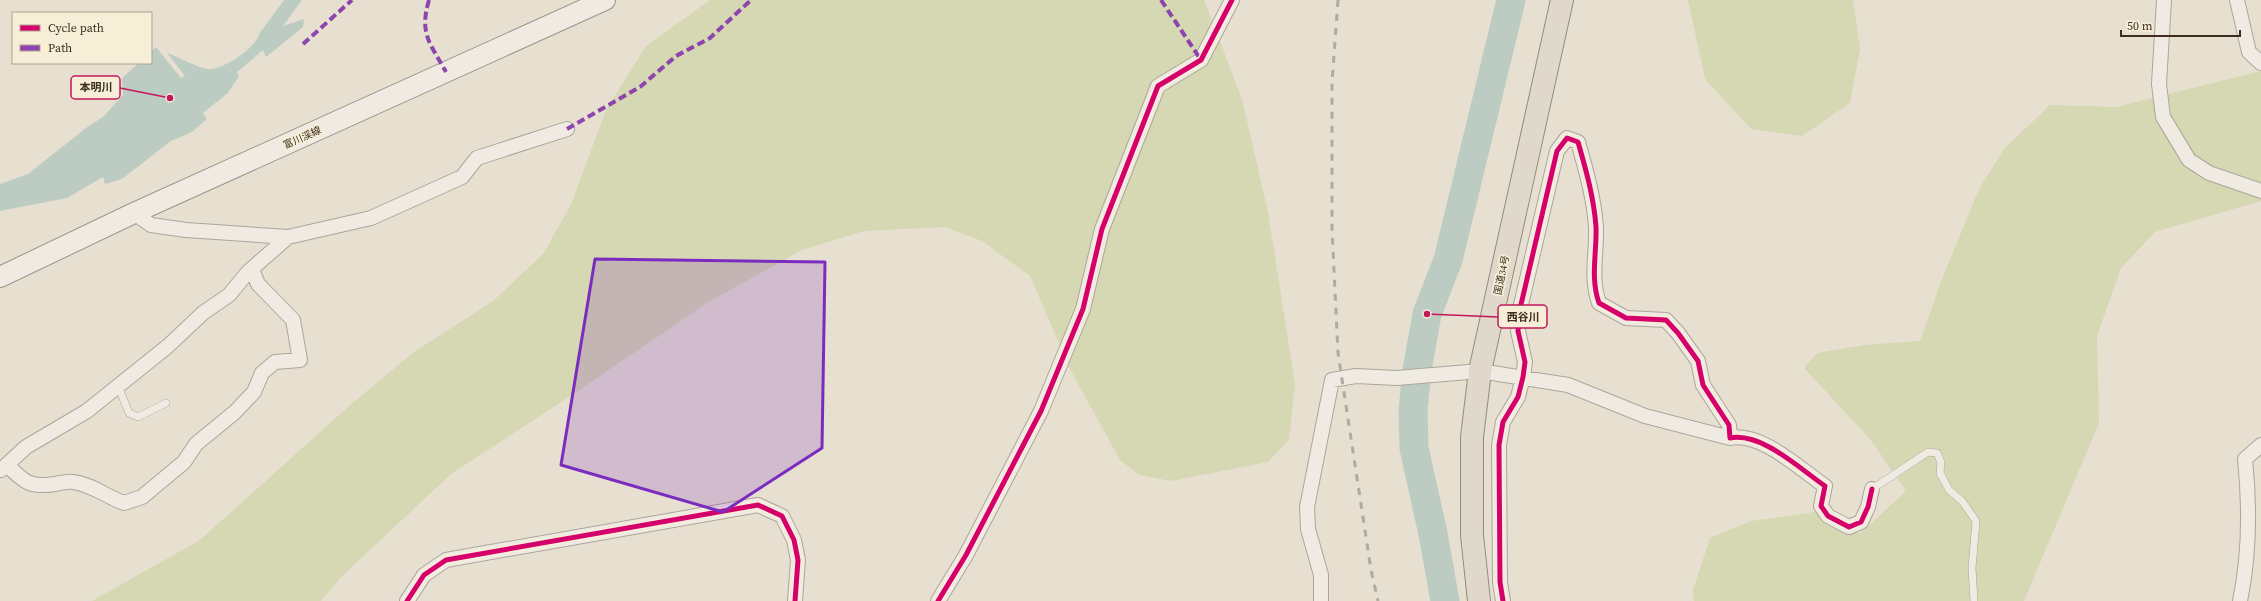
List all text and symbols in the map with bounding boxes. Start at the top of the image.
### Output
legend [12,12,152,64]
scale bar [2121,12,2240,38]
text: 50 m [2127,18,2153,34]
text: Cycle path [48,20,104,36]
text: Path [48,40,72,56]
callout: 本明川 [71,76,120,99]
text: 本明川 [80,80,113,95]
street label: 富川渓線 [281,123,323,152]
street label: 国道34号 [1491,254,1512,296]
callout: 西谷川 [1498,305,1547,328]
text: 西谷川 [1507,310,1540,325]

